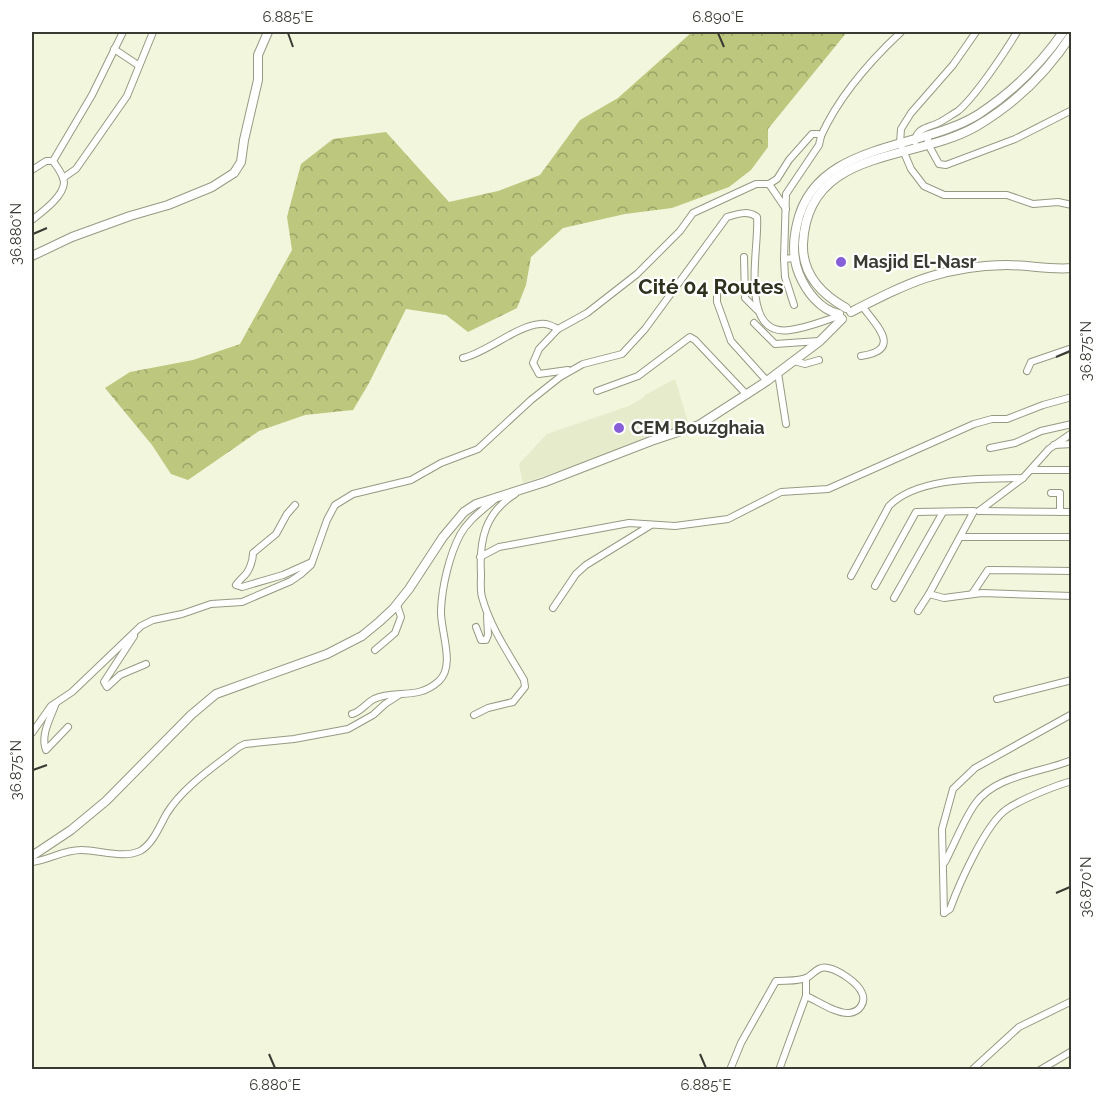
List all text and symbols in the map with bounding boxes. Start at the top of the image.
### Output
text: 6.885°E [263,8,313,26]
text: 6.890°E [692,8,744,26]
text: 36.880°N [7,203,25,265]
place label: Masjid El-Nasr [853,251,977,272]
marker: Masjid El-Nasr [834,255,848,269]
district label: Cité 04 Routes [638,274,784,299]
text: 36.875°N [1077,321,1095,381]
place label: CEM Bouzghaia [631,417,765,438]
marker: CEM Bouzghaia [612,421,626,435]
text: 36.875°N [7,740,25,800]
text: 36.870°N [1077,856,1095,918]
text: 6.880°E [249,1076,301,1094]
text: 6.885°E [681,1076,731,1094]

